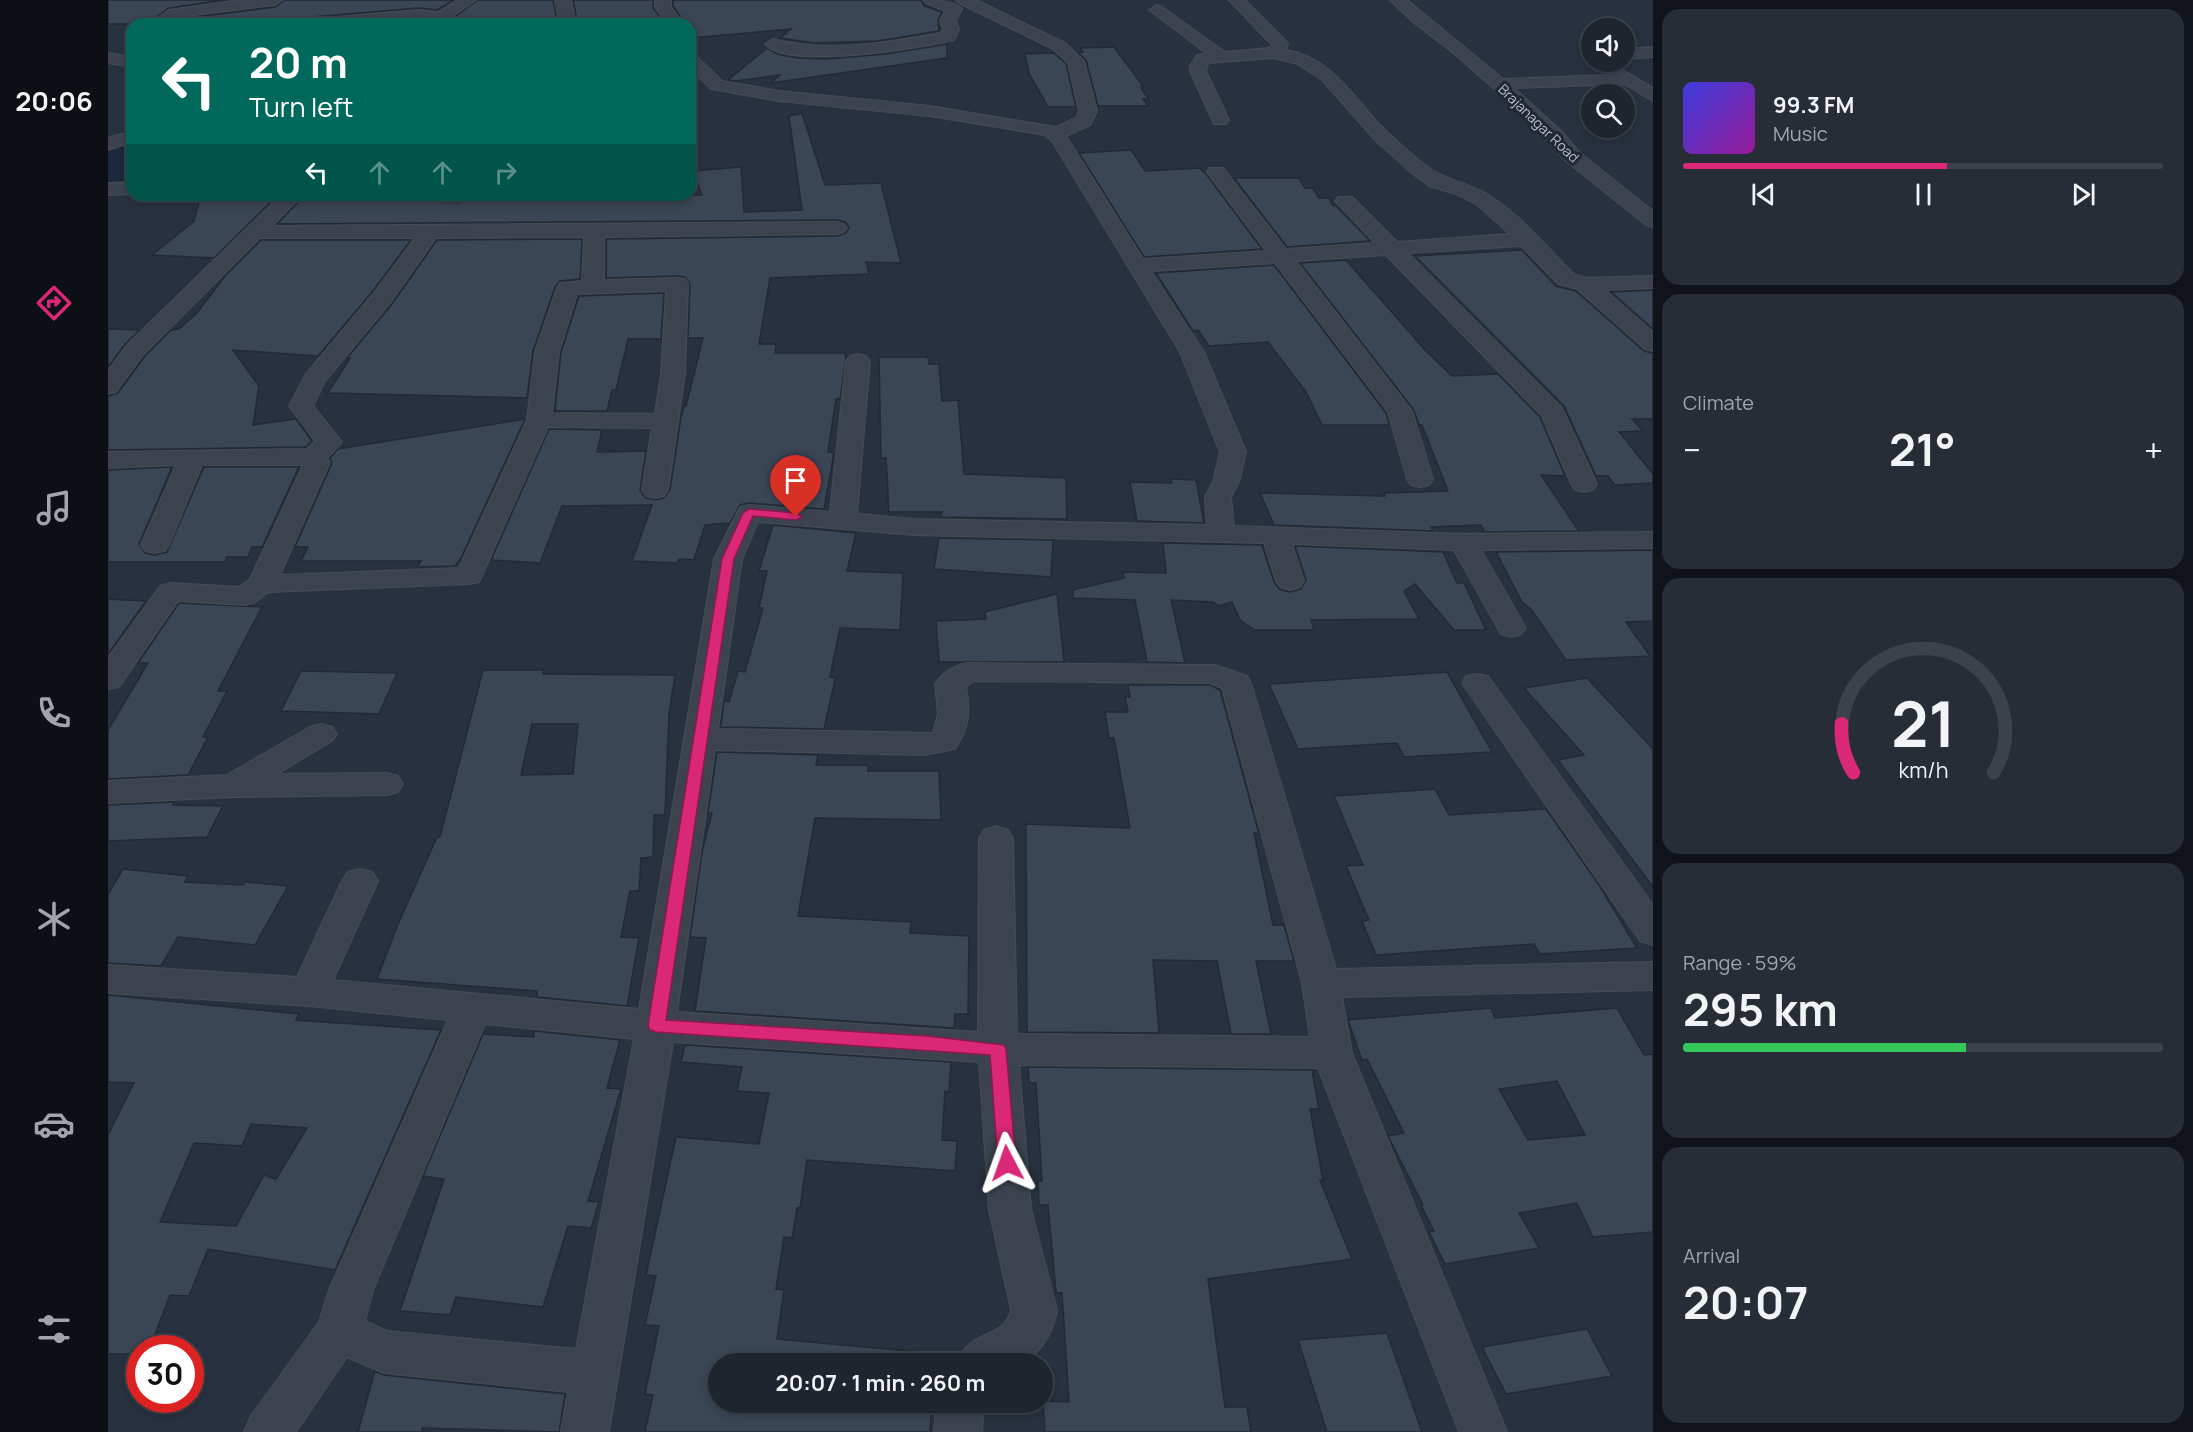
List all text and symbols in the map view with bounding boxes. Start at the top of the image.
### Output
map controls [1581,18,1635,138]
button: sound [1581,18,1635,72]
text: 20 m [249,33,348,91]
icon: left [150,42,228,120]
street label: Brajanagar Road [1494,79,1584,167]
text: 20:06 [15,82,93,119]
button: search [1581,84,1635,138]
text: Turn left [249,88,353,125]
text: 99.3 FM [1773,90,1854,120]
text: Music [1773,120,1828,147]
icon: left [300,156,333,189]
icon: ahead [363,156,396,189]
icon: ahead [426,156,459,189]
icon: right [489,156,522,189]
icon: previous [1747,178,1780,211]
icon: pause [1907,178,1940,211]
icon: next [2067,178,2100,211]
icon: directions [33,282,75,324]
text: Climate [1683,389,1754,416]
text: 21° [1889,418,1956,480]
text: − [1683,427,1701,472]
text: + [2144,427,2163,472]
pin [770,455,821,517]
icon: arrive [779,464,812,497]
icon: music [33,487,75,529]
text: 21 [1891,680,1955,766]
icon: phone [33,692,75,734]
text: km/h [1898,755,1948,784]
icon: climate [33,898,75,940]
text: Range · 59% [1683,949,1797,976]
text: 295 km [1683,978,1838,1040]
icon: car [33,1103,75,1145]
position arrow [975,1131,1039,1195]
text: Arrival [1683,1242,1740,1269]
text: 20:07 [1683,1271,1808,1333]
icon: filters [33,1308,75,1350]
speed limit sign: 30 [126,1335,204,1413]
text: 20:07 · 1 min · 260 m [776,1368,985,1398]

